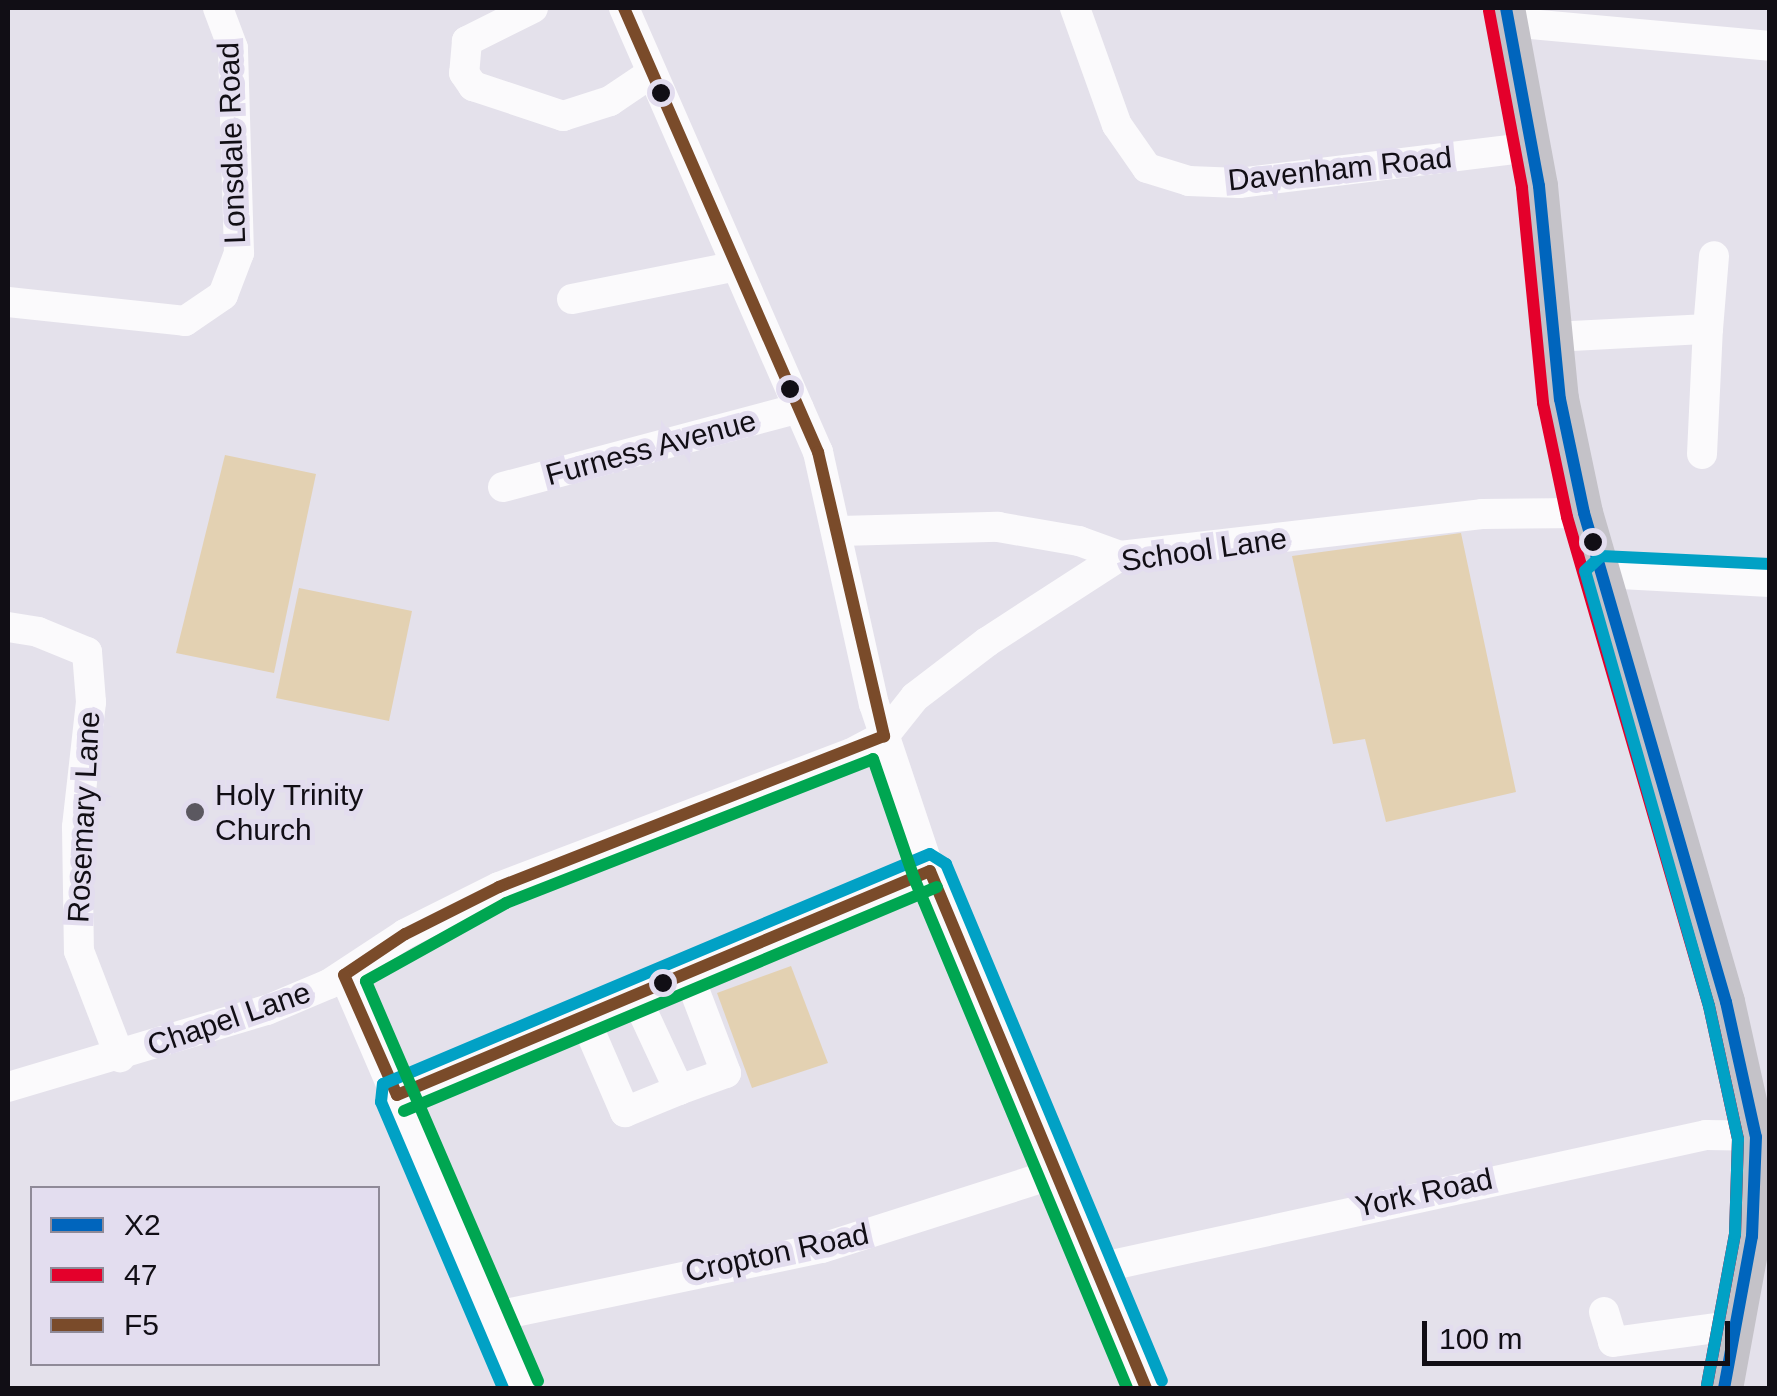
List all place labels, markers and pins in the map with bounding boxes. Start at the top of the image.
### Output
unlabelled marker [651,83,671,103]
unlabelled marker [780,379,800,399]
unlabelled marker [1583,532,1603,552]
place label: Holy Trinity Church [215,777,364,848]
marker: Holy Trinity Church [184,801,206,823]
unlabelled marker [653,973,673,993]

